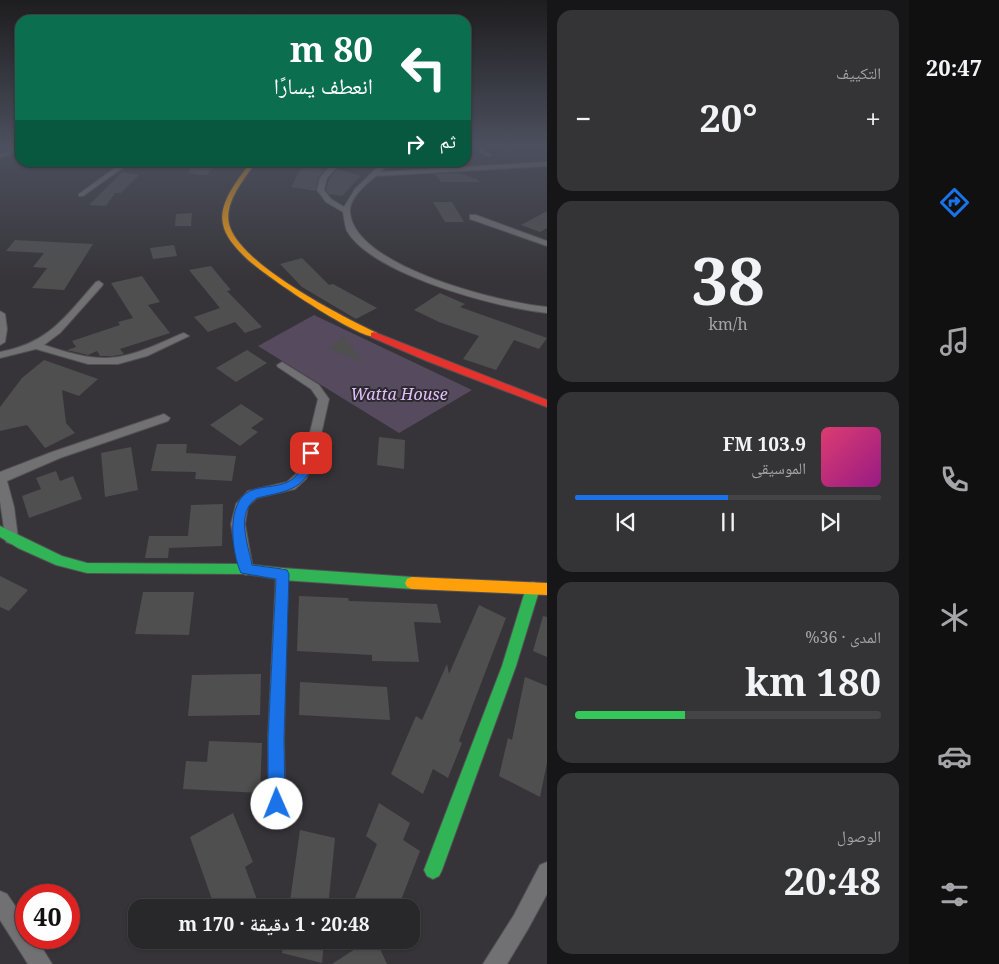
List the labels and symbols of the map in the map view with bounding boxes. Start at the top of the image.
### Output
park label: Watta House [350,383,448,405]
pin [290,432,332,474]
position arrow [250,777,302,829]
speed limit sign: 40 [15,884,80,949]

